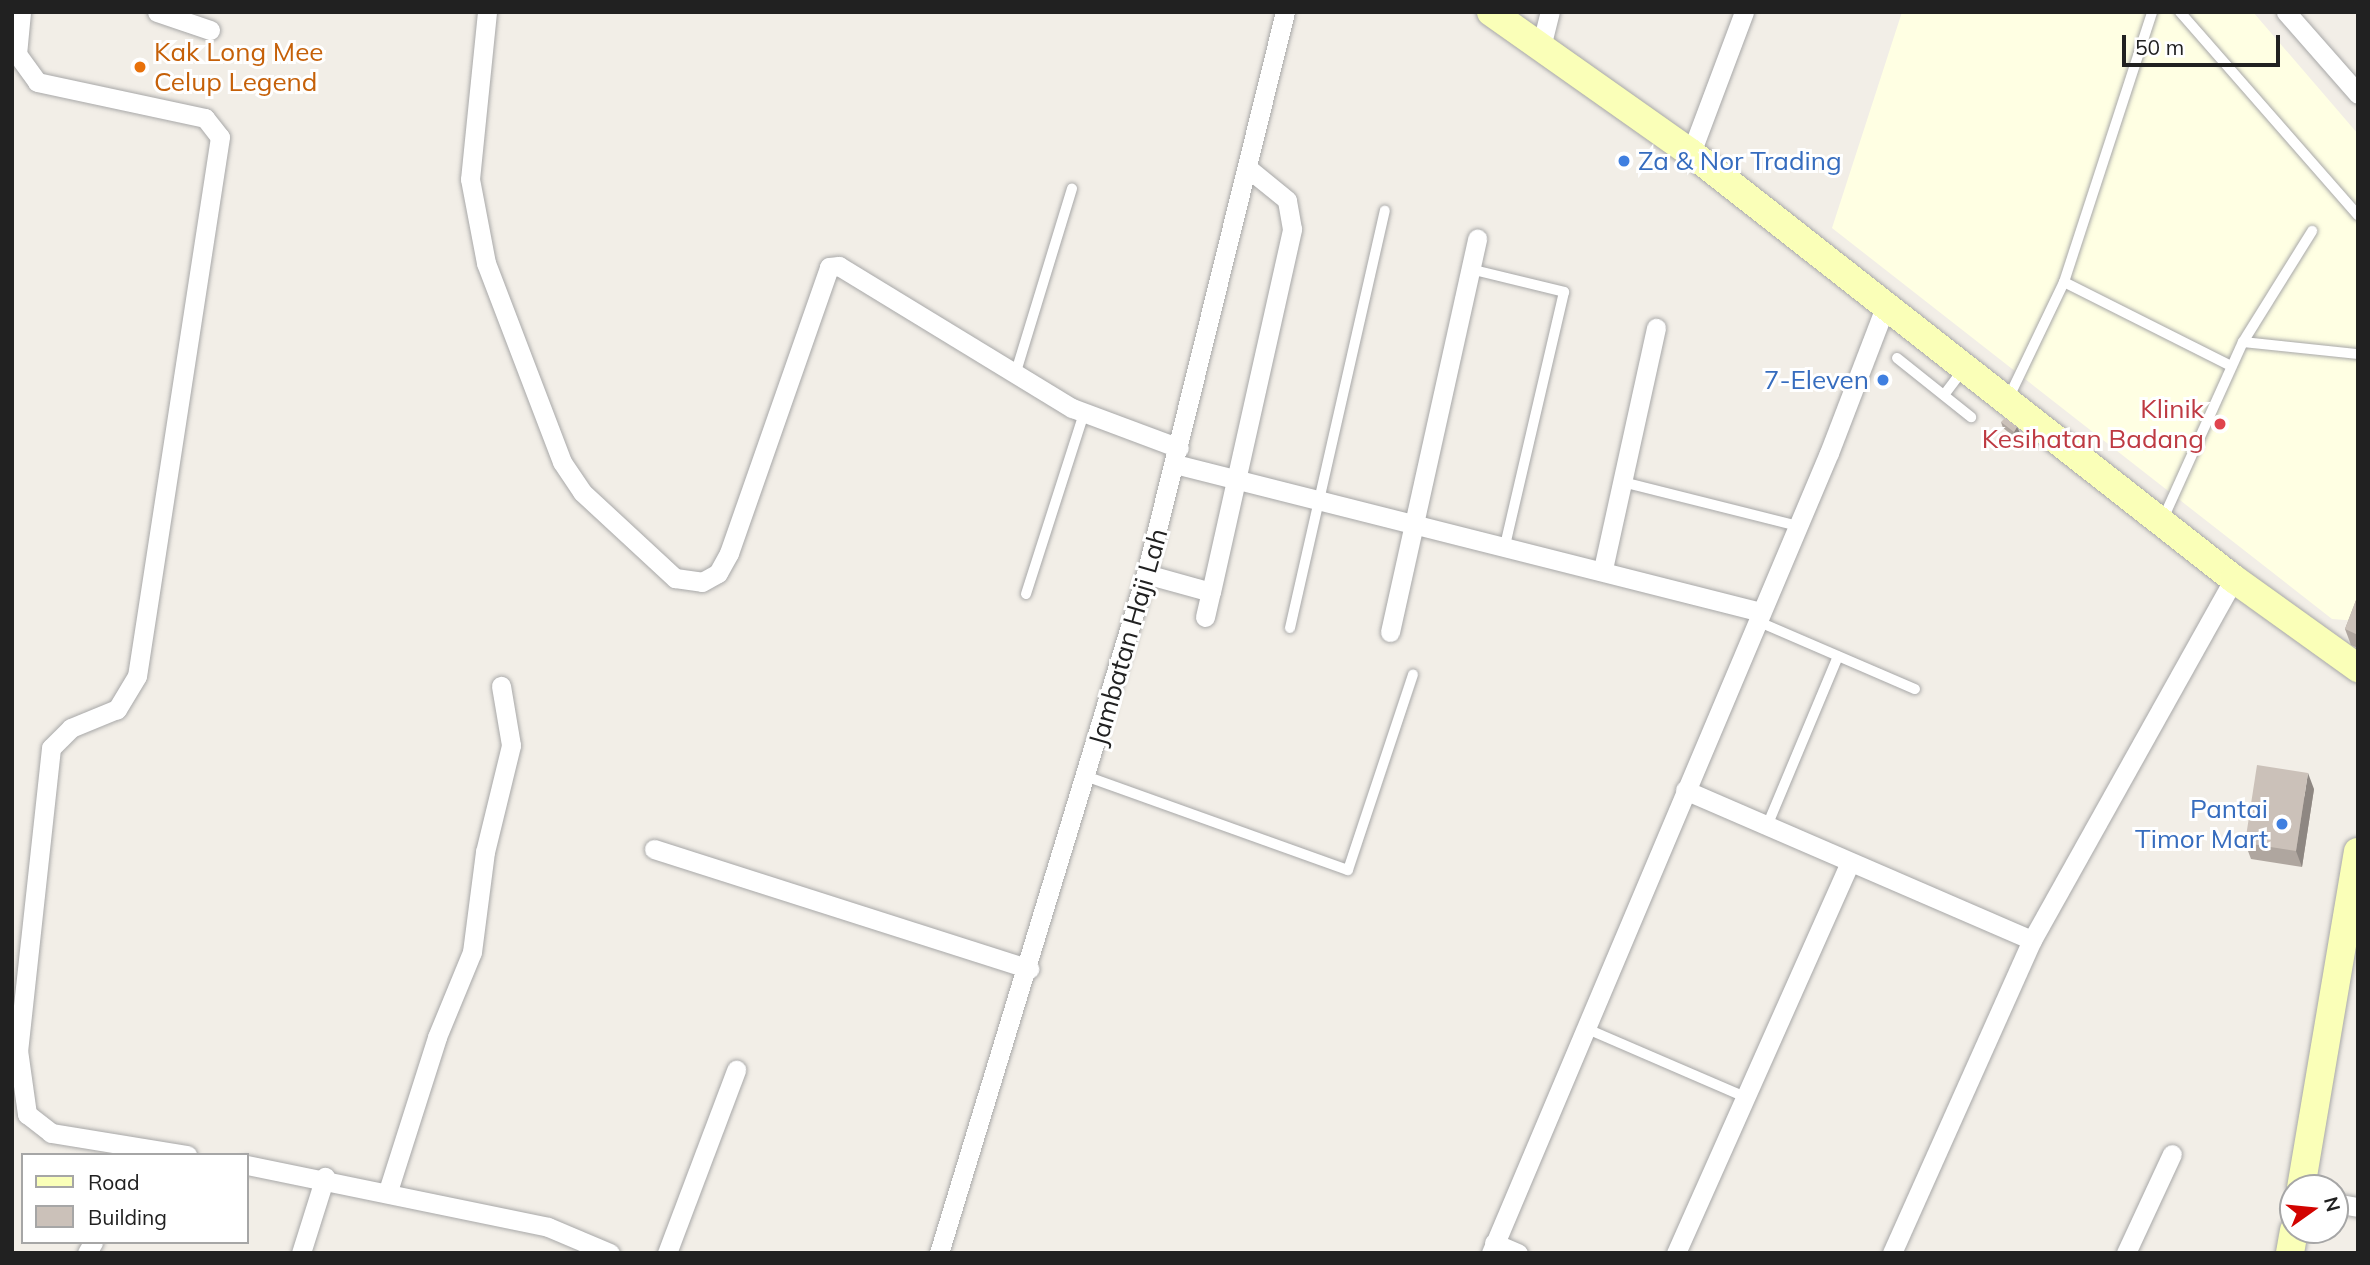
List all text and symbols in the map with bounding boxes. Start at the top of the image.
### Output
scale bar [2125,21,2282,65]
text: 50 m [2135,34,2184,60]
place label: Kak Long Mee Celup Legend [154,36,323,98]
marker: Kak Long Mee Celup Legend [132,59,148,75]
place label: Za & Nor Trading [1638,145,1842,177]
marker: Za & Nor Trading [1616,153,1632,169]
place label: 7-Eleven [1764,364,1869,396]
marker: 7-Eleven [1875,372,1891,388]
place label: Klinik Kesihatan Badang [1982,393,2204,454]
marker: Klinik Kesihatan Badang [2210,414,2230,434]
street label: Jambatan Haji Lah [1082,525,1174,749]
place label: Pantai Timor Mart [2135,793,2268,854]
marker: Pantai Timor Mart [2274,816,2290,832]
legend [21,1153,248,1244]
text: Road [88,1169,139,1195]
north arrow [2279,1174,2349,1244]
text: N [2319,1194,2346,1214]
text: Building [88,1204,167,1230]

